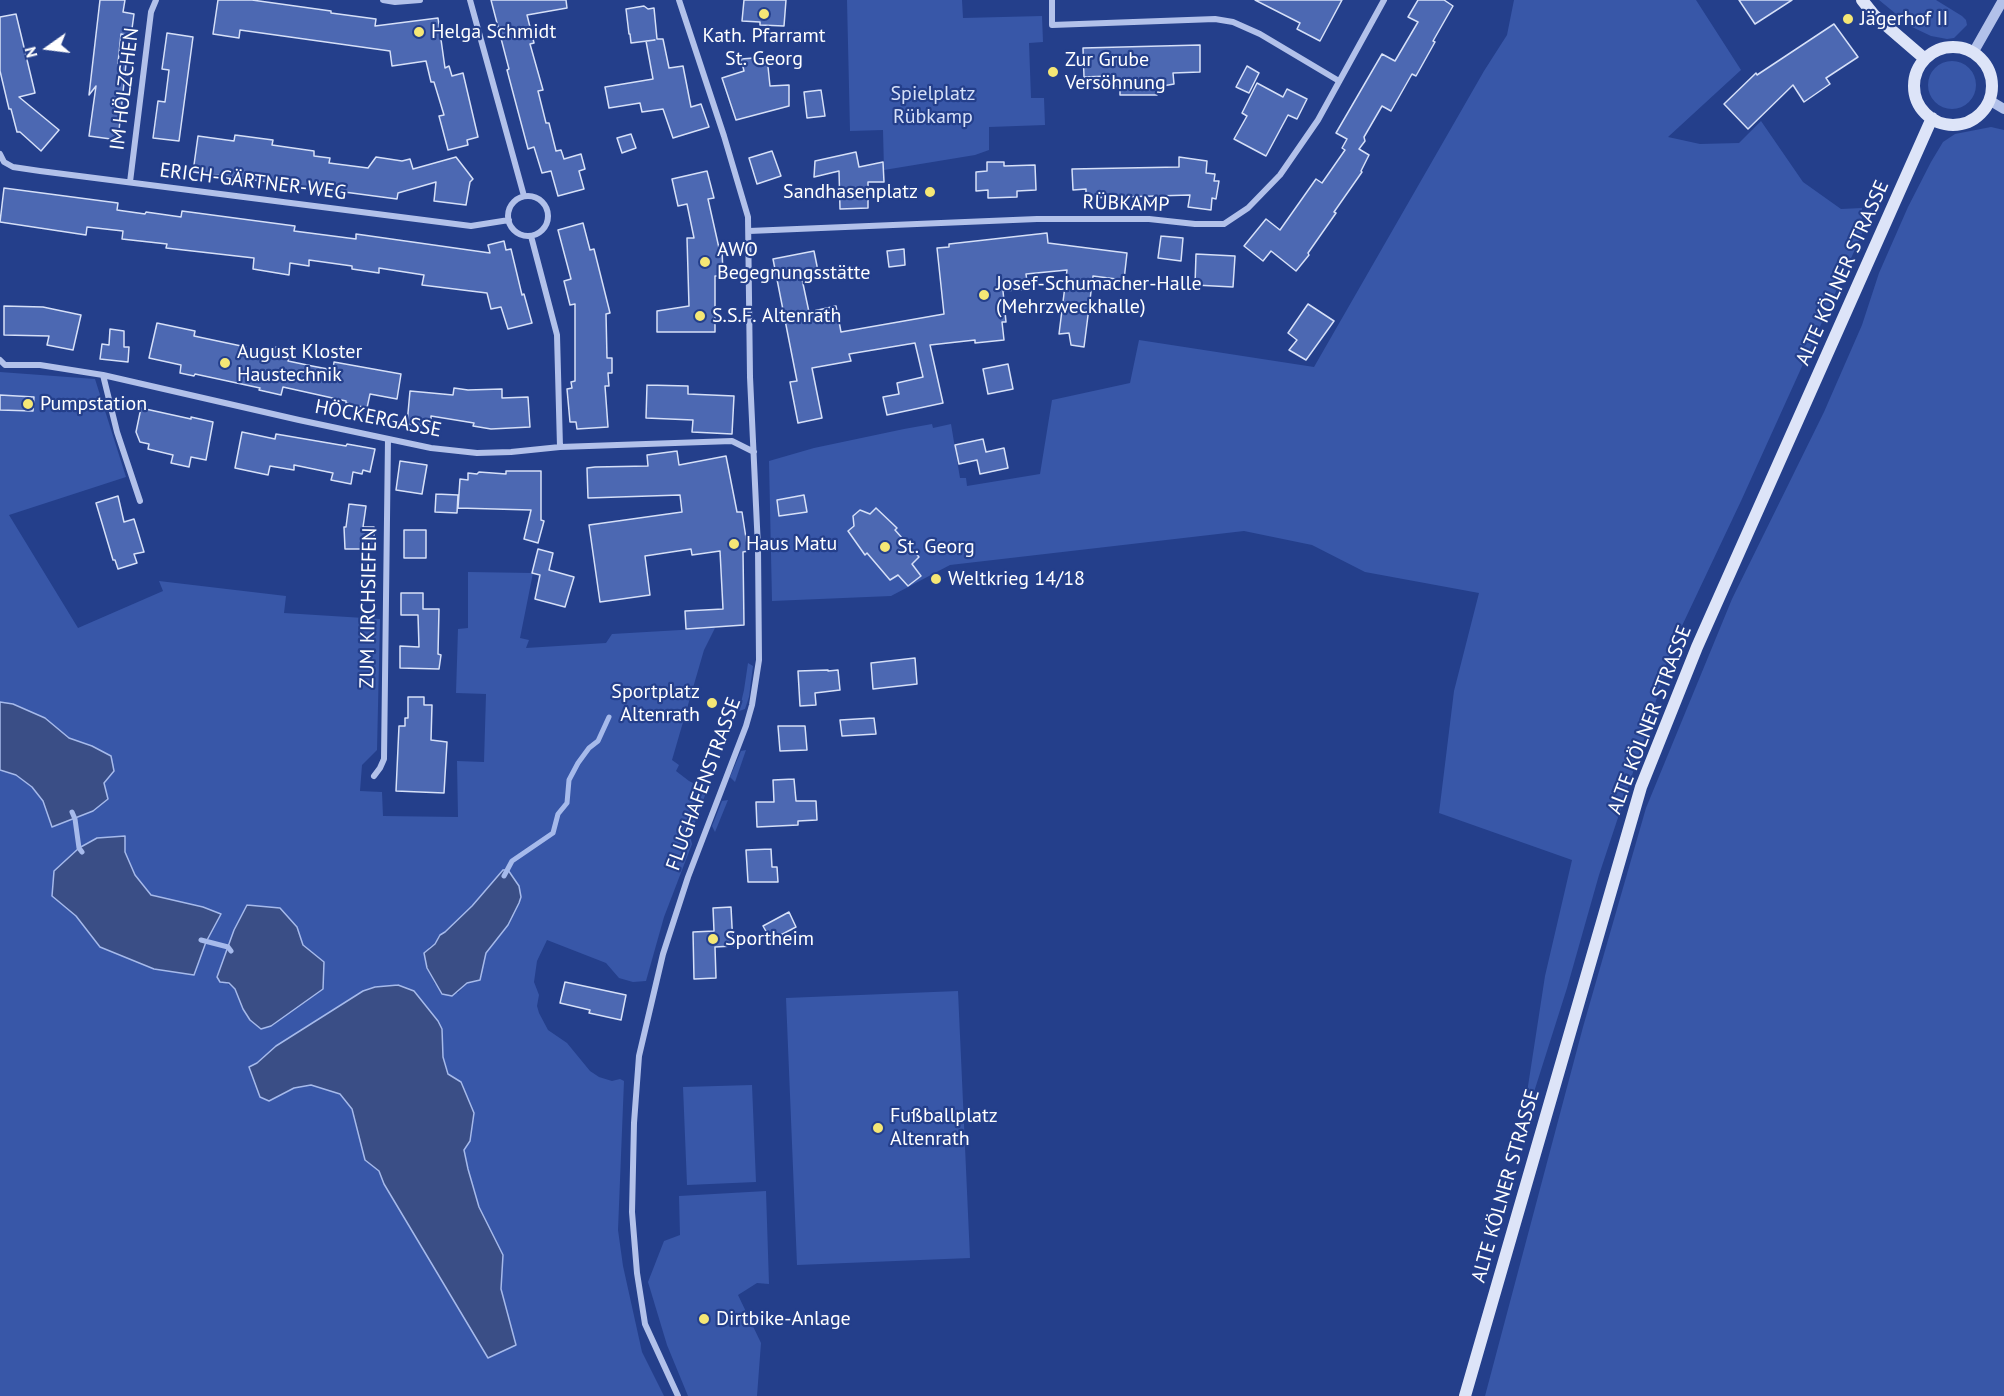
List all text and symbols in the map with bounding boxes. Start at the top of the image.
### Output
marker: Kath. Pfarramt St. Georg [757,7,771,21]
place label: Jägerhof II [1860,7,1948,31]
marker: Jägerhof II [1841,12,1855,26]
north arrow [18,18,78,78]
place label: Helga Schmidt [431,20,556,44]
place label: Kath. Pfarramt St. Georg [703,24,825,71]
marker: Helga Schmidt [412,25,426,39]
street label: IM HÖLZCHEN [106,26,144,152]
text: N [20,45,42,60]
place label: Zur Grube Versöhnung [1065,48,1166,95]
marker: Zur Grube Versöhnung [1046,65,1060,79]
park label: Spielplatz Rübkamp [890,82,976,129]
street label: ERICH-GÄRTNER-WEG [158,159,348,205]
street label: ALTE KÖLNER STRASSE [1791,177,1895,369]
place label: Sandhasenplatz [783,180,918,204]
marker: Sandhasenplatz [923,185,937,199]
street label: RÜBKAMP [1082,190,1170,218]
place label: AWO Begegnungsstätte [717,238,870,285]
marker: AWO Begegnungsstätte [698,255,712,269]
place label: Josef-Schumacher-Halle (Mehrzweckhalle) [996,272,1202,319]
marker: Josef-Schumacher-Halle (Mehrzweckhalle) [977,288,991,302]
place label: S.S.F. Altenrath [712,304,841,328]
marker: S.S.F. Altenrath [693,309,707,323]
place label: August Kloster Haustechnik [237,340,362,387]
marker: August Kloster Haustechnik [218,356,232,370]
place label: Pumpstation [40,392,147,416]
street label: HÖCKERGASSE [313,395,443,443]
marker: Pumpstation [21,397,35,411]
street label: ZUM KIRCHSIEFEN [356,527,382,689]
place label: Haus Matu [746,532,837,556]
place label: St. Georg [897,535,975,559]
marker: Haus Matu [727,537,741,551]
marker: St. Georg [878,540,892,554]
place label: Weltkrieg 14/18 [948,567,1085,591]
marker: Weltkrieg 14/18 [929,572,943,586]
street label: ALTE KÖLNER STRASSE [1603,622,1697,818]
place label: Sportplatz Altenrath [611,680,700,727]
street label: FLUGHAFENSTRASSE [662,694,746,874]
marker: Sportplatz Altenrath [705,696,719,710]
place label: Sportheim [725,927,814,951]
marker: Sportheim [706,932,720,946]
street label: ALTE KÖLNER STRASSE [1467,1086,1545,1286]
place label: Fußballplatz Altenrath [890,1104,998,1151]
marker: Fußballplatz Altenrath [871,1121,885,1135]
place label: Dirtbike-Anlage [716,1307,851,1331]
marker: Dirtbike-Anlage [697,1312,711,1326]

